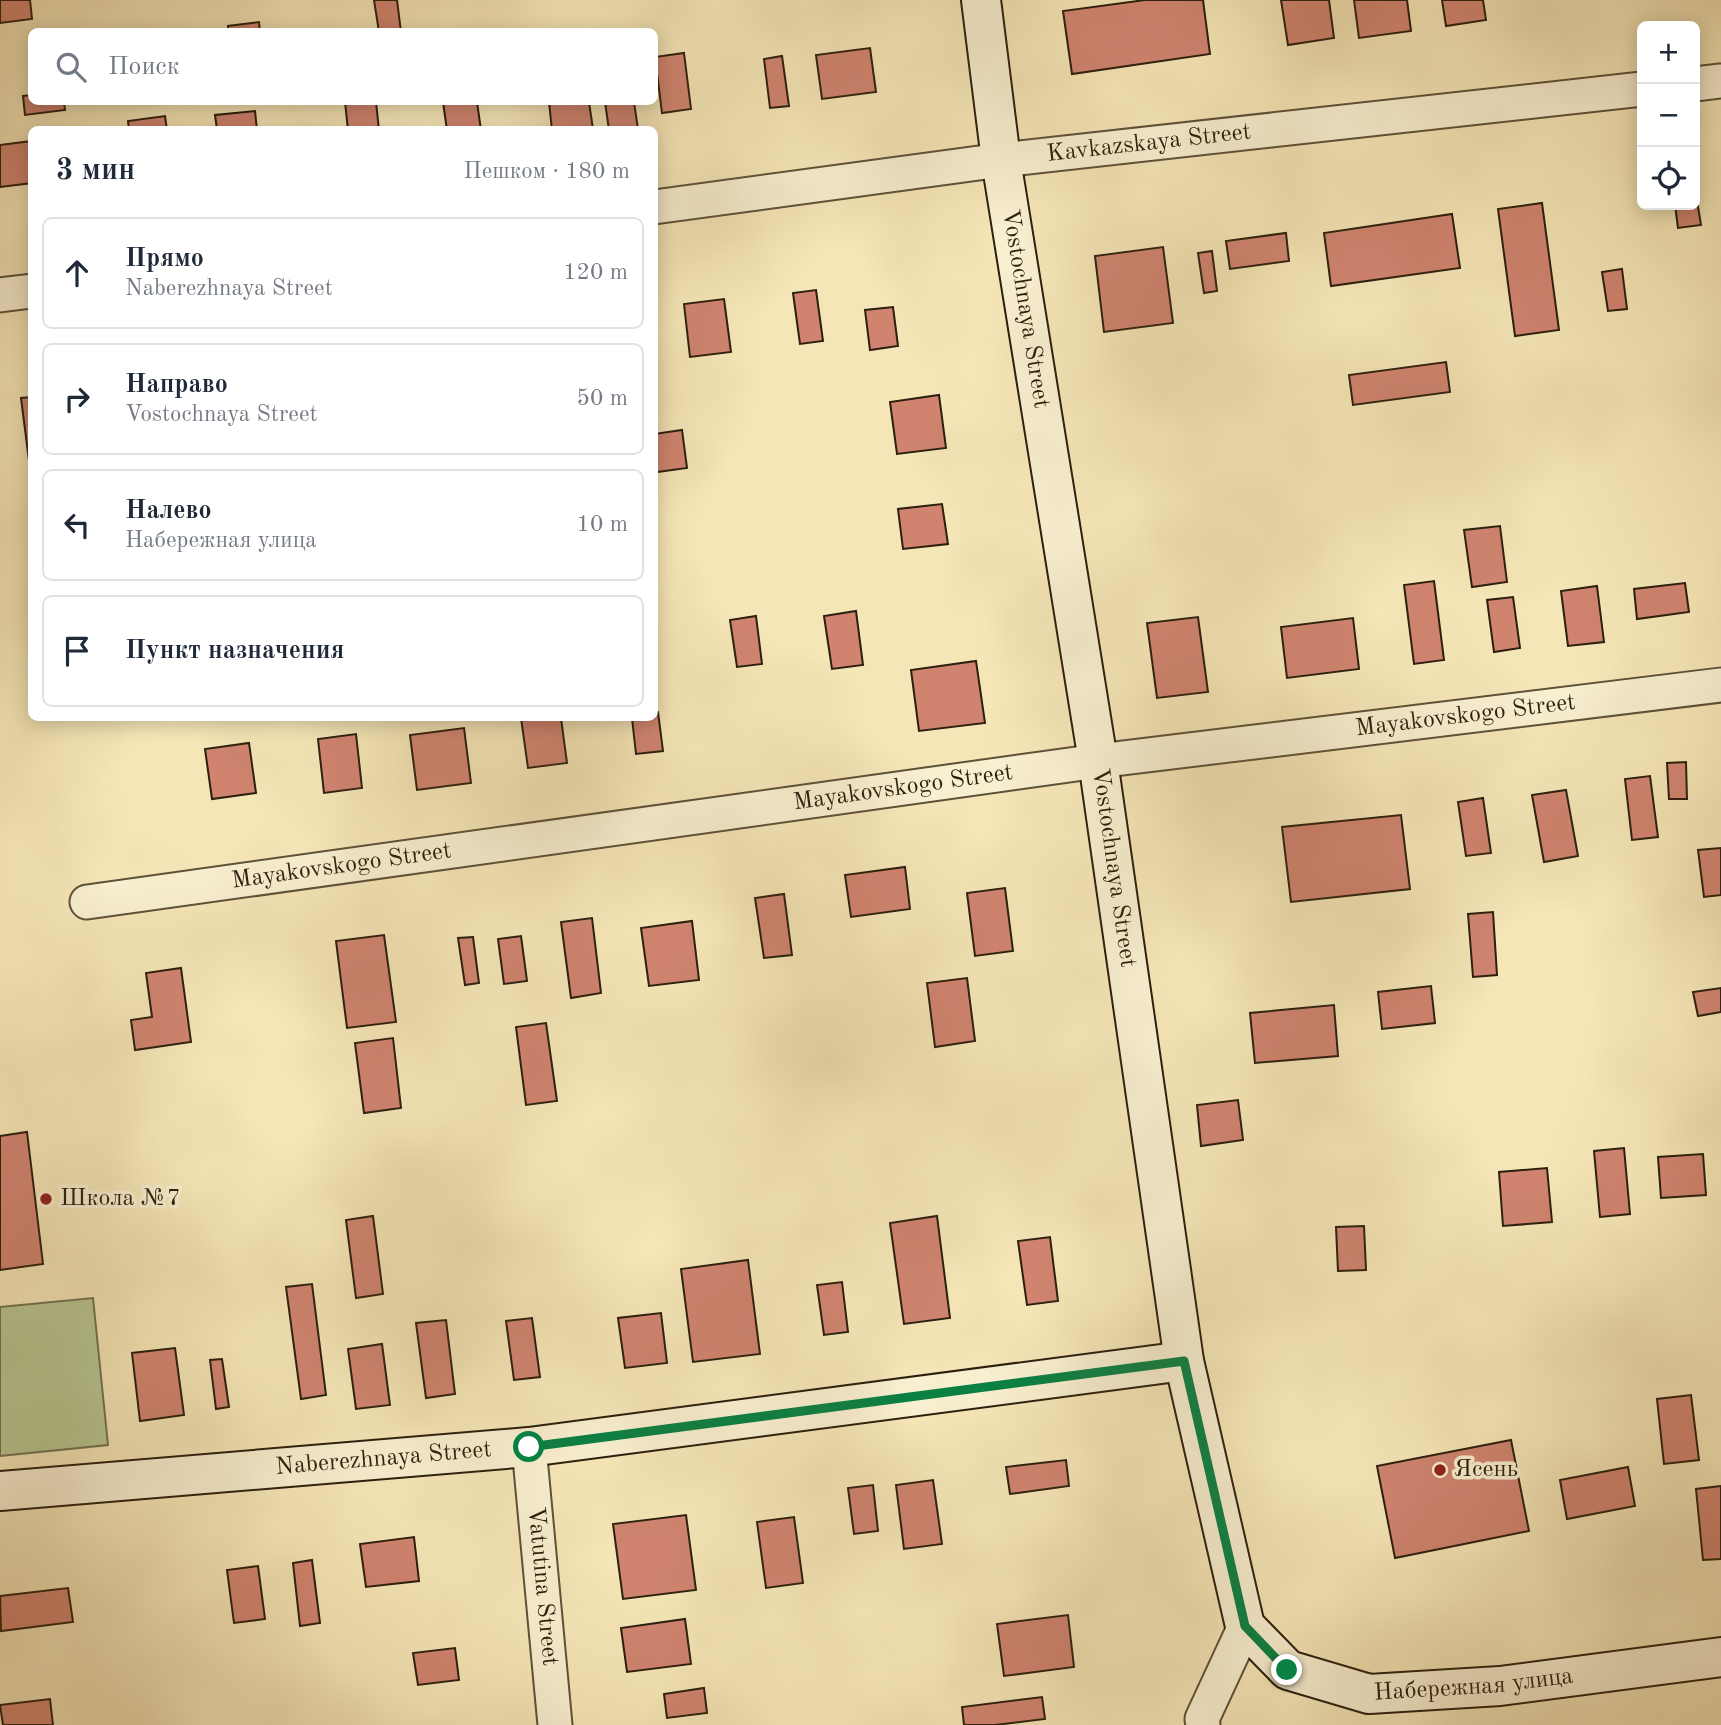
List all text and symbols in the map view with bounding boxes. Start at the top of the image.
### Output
map controls [1637,21,1700,210]
button: + [1637,21,1700,84]
search box [28,28,658,105]
icon: search [52,48,90,86]
text: Поиск [108,54,180,80]
button: − [1637,84,1700,147]
street label: Kavkazskaya Street [1045,120,1252,167]
button: locate [1637,147,1700,210]
text: 3 мин [56,156,135,186]
text: Пешком · 180 m [464,160,630,183]
street label: Vostochnaya Street [997,208,1053,410]
text: Прямо [125,246,204,272]
icon: ahead [58,254,96,292]
text: 120 m [563,261,628,284]
text: Naberezhnaya Street [125,277,333,300]
text: Направо [125,372,228,398]
icon: right [58,380,96,418]
text: 50 m [577,387,628,410]
text: Vostochnaya Street [125,403,318,426]
text: Налево [125,498,212,524]
icon: left [58,506,96,544]
text: 10 m [577,513,628,536]
text: Набережная улица [125,529,317,552]
icon: arrive [58,632,96,670]
text: Пункт назначения [125,638,344,664]
street label: Mayakovskogo Street [1354,691,1577,741]
street label: Mayakovskogo Street [792,761,1015,815]
street label: Vostochnaya Street [1087,767,1139,969]
street label: Mayakovskogo Street [230,839,453,894]
place label: Школа №7 [60,1187,181,1211]
marker: Школа №7 [38,1191,54,1207]
route start [513,1431,544,1462]
street label: Naberezhnaya Street [275,1438,493,1480]
place label: Ясень [1454,1458,1518,1482]
marker: Ясень [1432,1462,1448,1478]
street label: Vatutina Street [523,1506,561,1667]
route end [1271,1654,1302,1685]
street label: Набережная улица [1373,1664,1575,1706]

